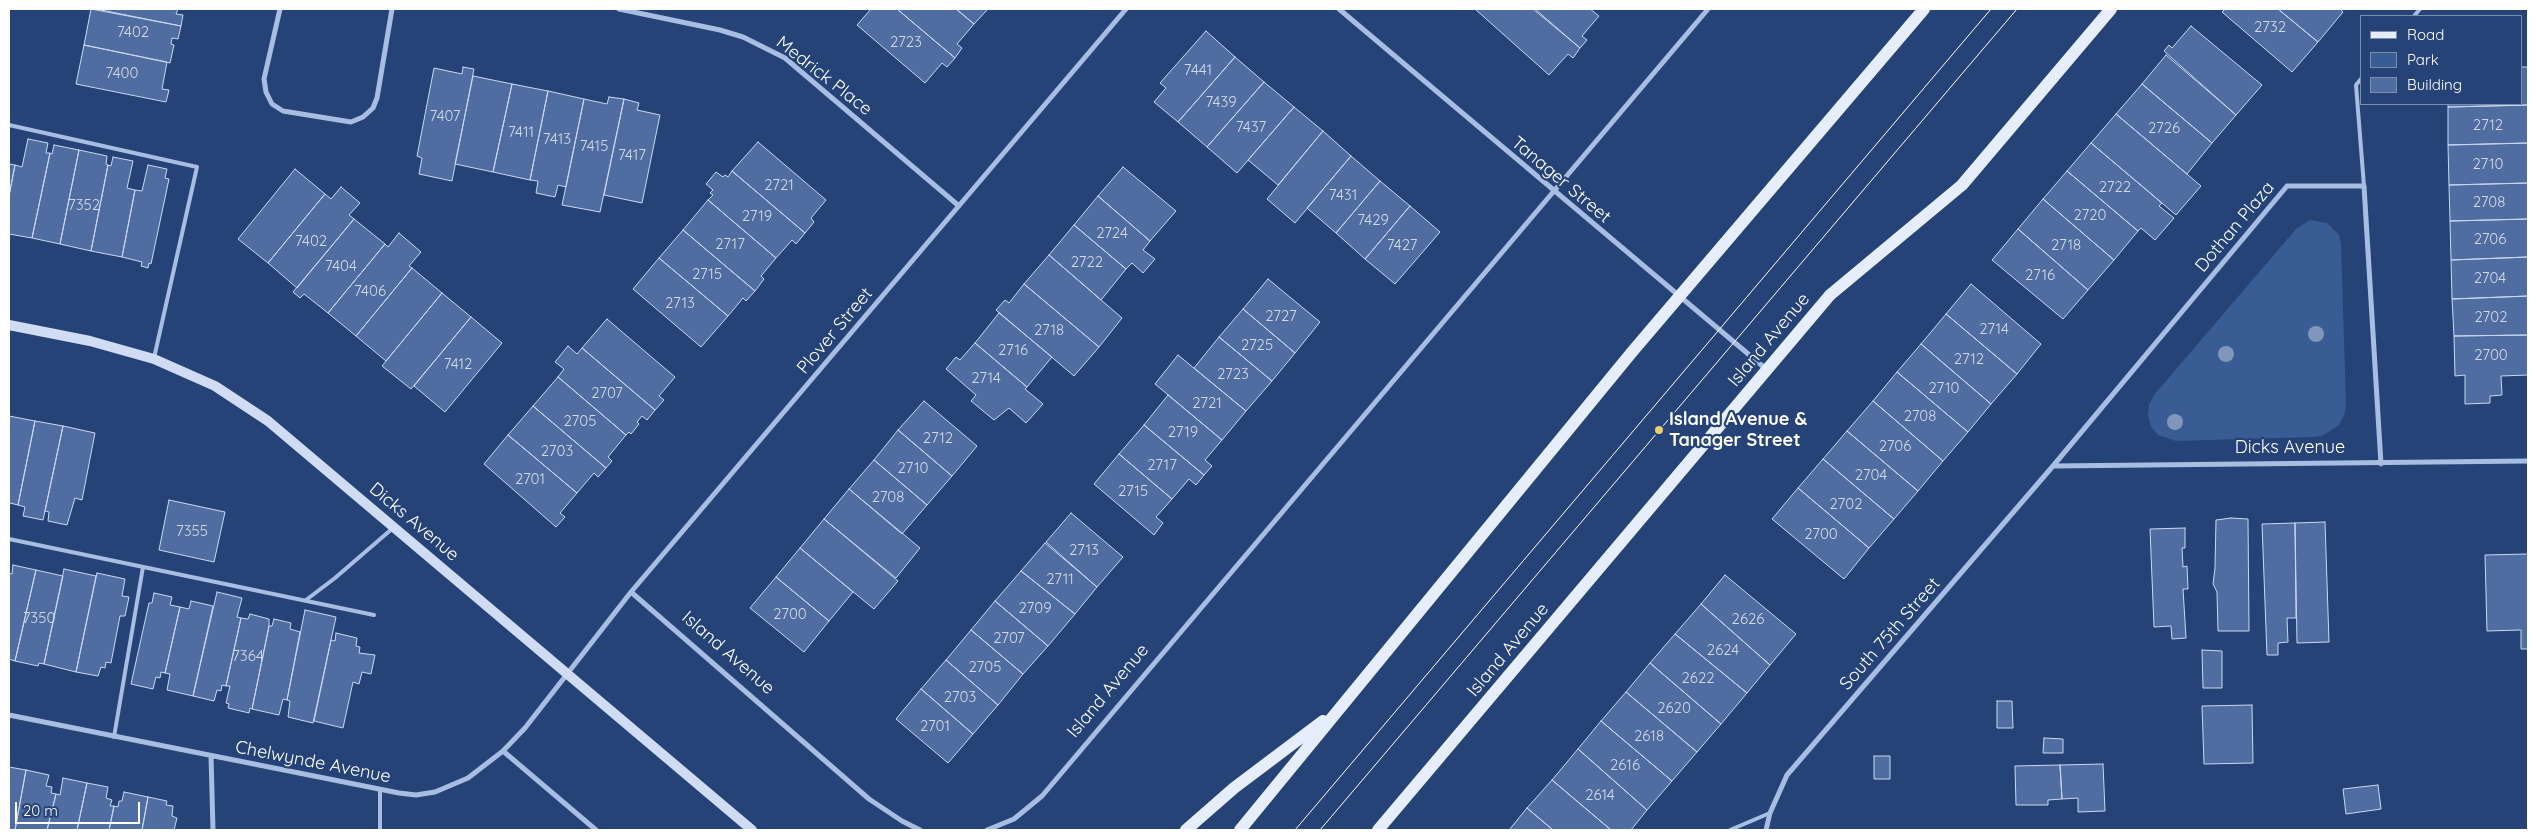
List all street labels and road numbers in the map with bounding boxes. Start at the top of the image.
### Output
street label: Medrick Place [772,32,876,120]
street label: Tanager Street [1507,132,1615,228]
street label: Dothan Plaza [2191,177,2279,277]
street label: Plover Street [793,283,877,379]
street label: Island Avenue [1724,289,1814,391]
street label: Dicks Avenue [2235,437,2345,459]
street label: Dicks Avenue [365,478,463,566]
street label: South 75th Street [1835,573,1945,695]
street label: Island Avenue [1463,599,1553,701]
street label: Island Avenue [677,607,779,699]
street label: Island Avenue [1063,640,1153,742]
street label: Chelwynde Avenue [234,736,392,788]

